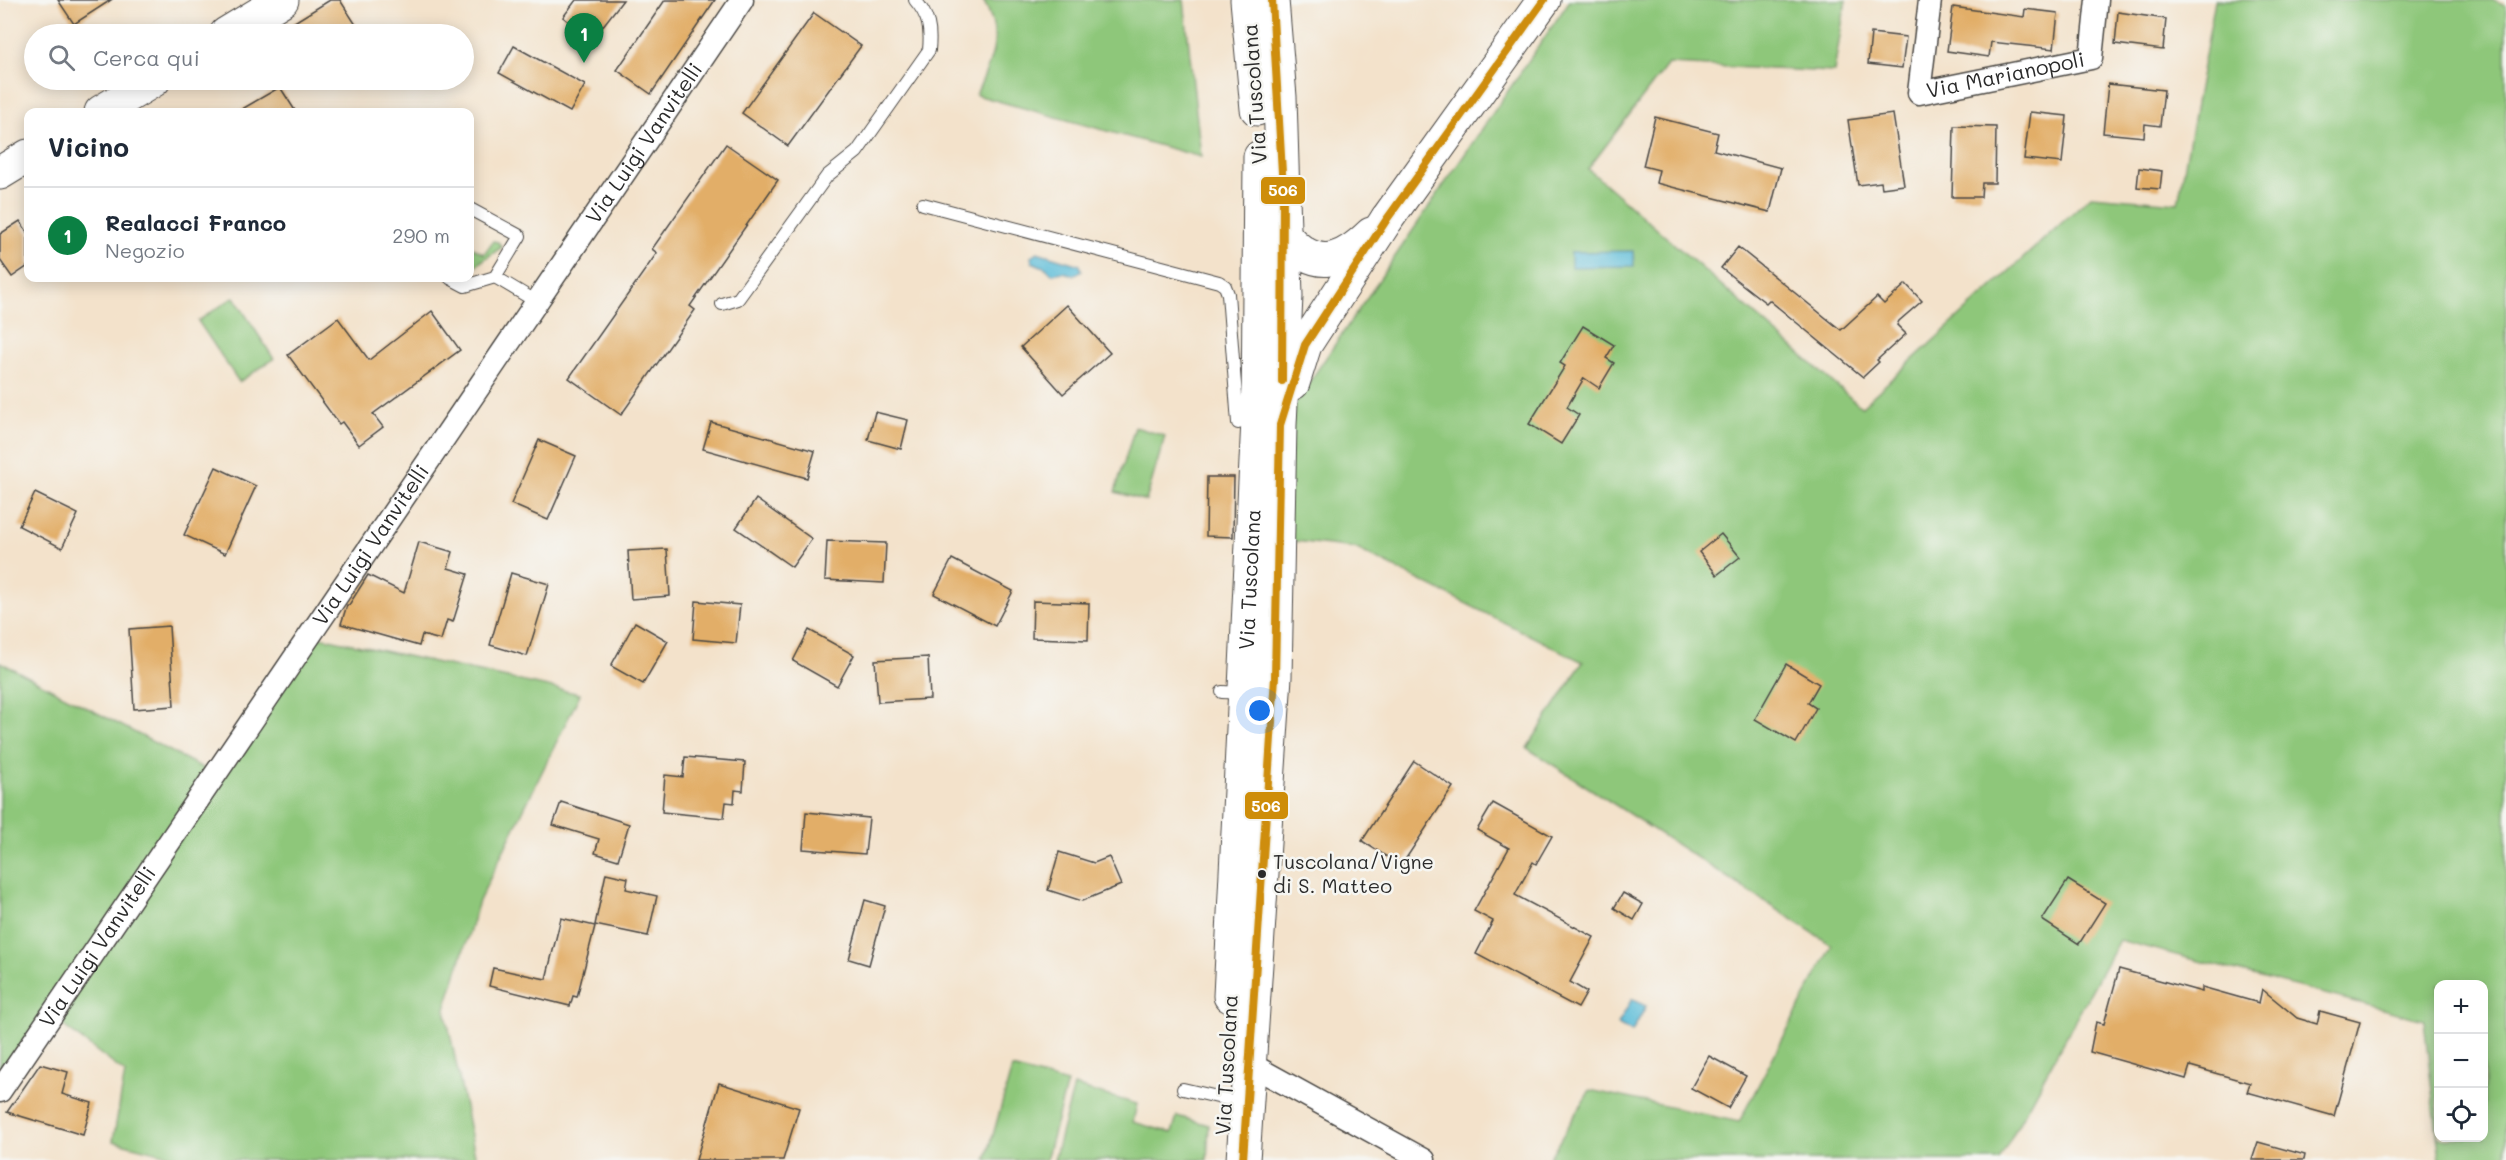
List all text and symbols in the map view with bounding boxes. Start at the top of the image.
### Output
pin: 1 [564,14,604,63]
street label: Via Tuscolana [1235,23,1272,165]
search box [24,24,474,90]
icon: search [45,41,78,74]
text: Cerca qui [93,43,200,72]
street label: Via Marianopoli [1924,45,2087,103]
street label: Via Luigi Vanvitelli [579,57,708,228]
text: Vicino [48,130,129,164]
line badge: 506 [1260,176,1306,205]
text: 506 [1268,179,1298,200]
text: Realacci Franco [105,208,286,237]
text: 1 [63,222,72,248]
text: 290 m [392,222,450,248]
text: Negozio [105,237,185,263]
street label: Via Luigi Vanvitelli [306,459,434,630]
street label: Via Tuscolana [1232,508,1266,651]
your location [1245,696,1274,725]
line badge: 506 [1244,791,1289,820]
text: 506 [1251,795,1281,816]
place label: Tuscolana/Vigne di S. Matteo [1273,848,1434,898]
street label: Via Luigi Vanvitelli [32,860,161,1032]
marker: Tuscolana/Vigne di S. Matteo [1256,868,1268,880]
map controls [2434,980,2488,1142]
button: + [2434,980,2488,1034]
street label: Via Tuscolana [1208,994,1243,1136]
button: − [2434,1034,2488,1088]
button: locate [2434,1088,2488,1142]

